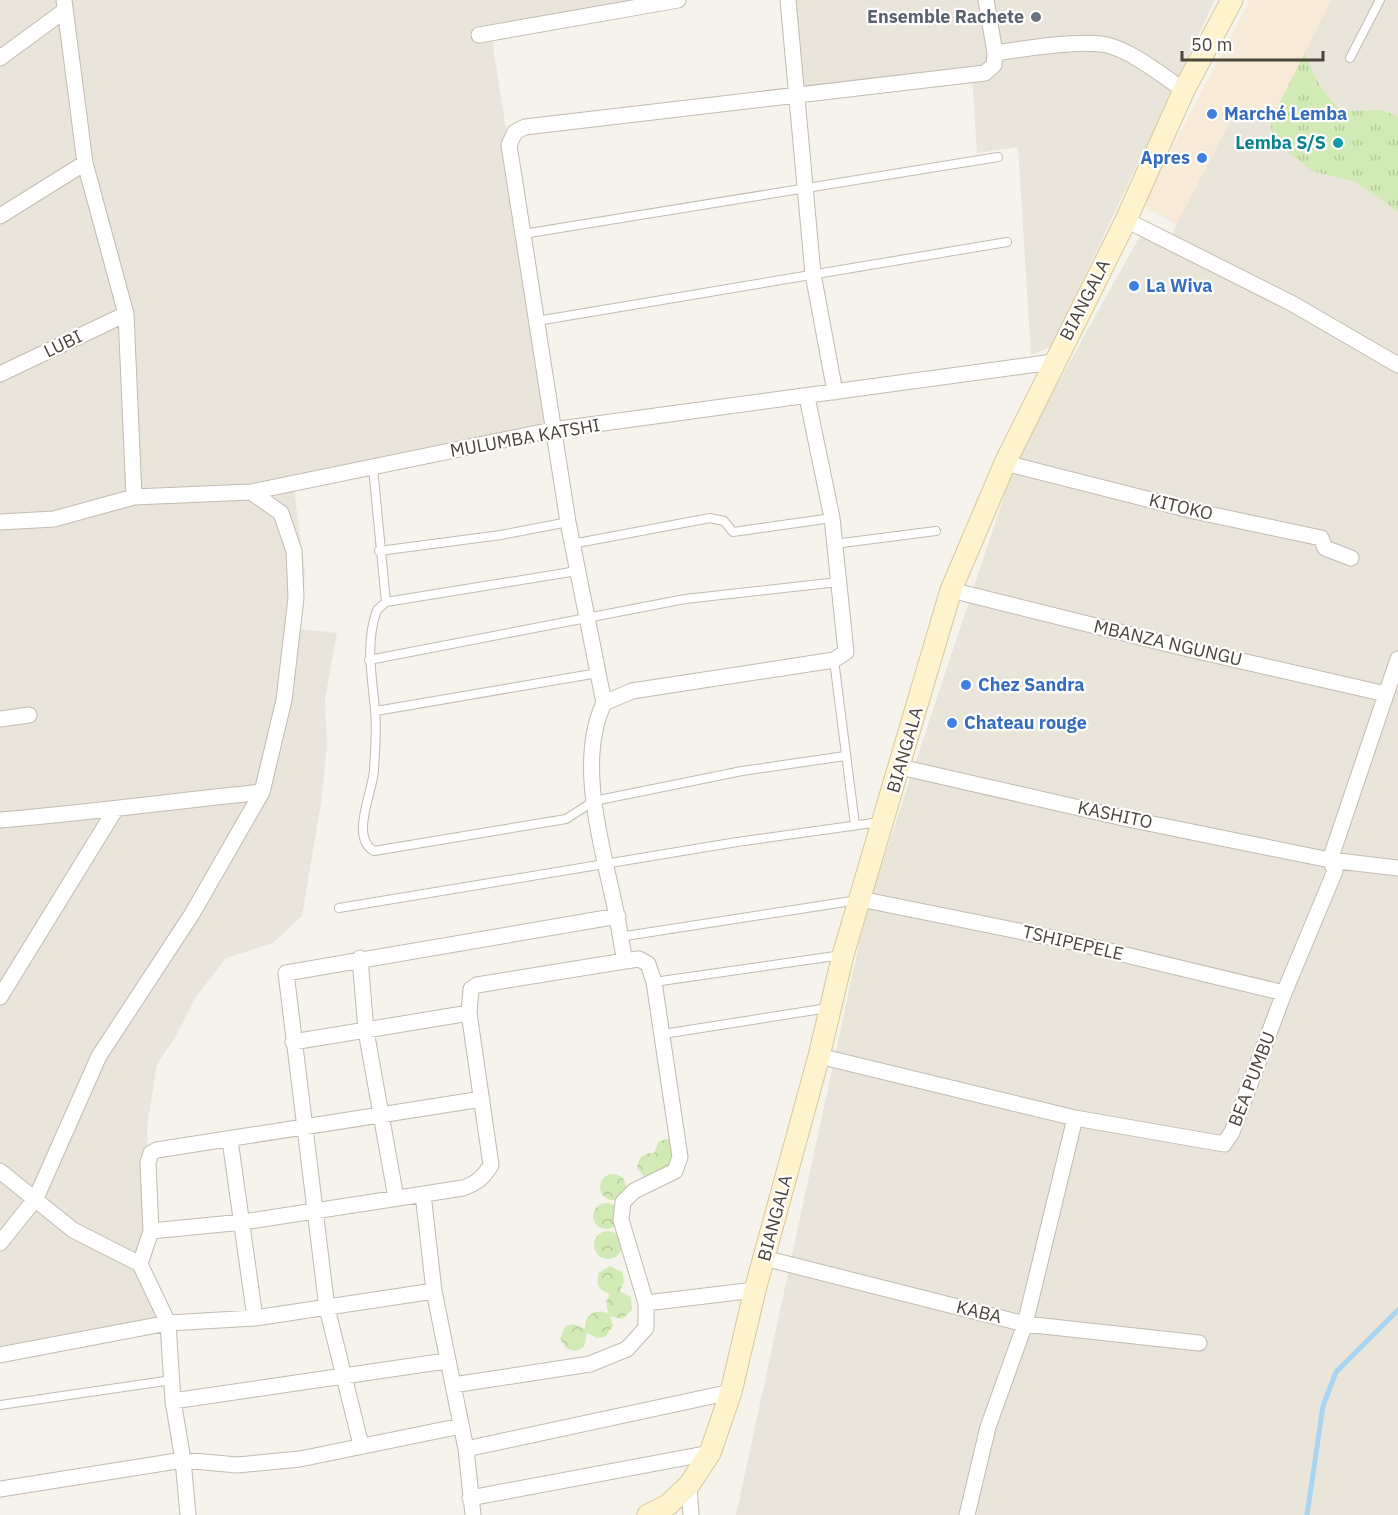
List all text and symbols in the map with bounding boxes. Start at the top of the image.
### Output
place label: Ensemble Rachete [867,5,1024,28]
marker: Ensemble Rachete [1029,10,1043,24]
scale bar [1182,24,1323,62]
text: 50 m [1191,33,1233,56]
place label: Marché Lemba [1224,102,1347,125]
marker: Marché Lemba [1205,107,1219,121]
place label: Lemba S/S [1235,131,1326,154]
marker: Lemba S/S [1331,136,1345,150]
place label: Apres [1140,146,1190,169]
marker: Apres [1195,151,1209,165]
street label: BIANGALA [1054,255,1115,344]
place label: La Wiva [1146,274,1213,297]
marker: La Wiva [1127,279,1141,293]
street label: LUBI [40,325,86,363]
street label: MULUMBA KATSHI [448,413,602,462]
street label: KITOKO [1147,488,1215,525]
street label: MBANZA NGUNGU [1092,614,1245,671]
place label: Chez Sandra [978,673,1084,696]
marker: Chez Sandra [959,678,973,692]
street label: BIANGALA [881,704,928,795]
place label: Chateau rouge [964,711,1087,734]
marker: Chateau rouge [945,716,959,730]
street label: KASHITO [1076,795,1155,834]
street label: TSHIPEPELE [1020,920,1126,965]
street label: BEA PUMBU [1223,1028,1280,1129]
street label: BIANGALA [752,1172,797,1263]
street label: KABA [954,1295,1005,1328]

